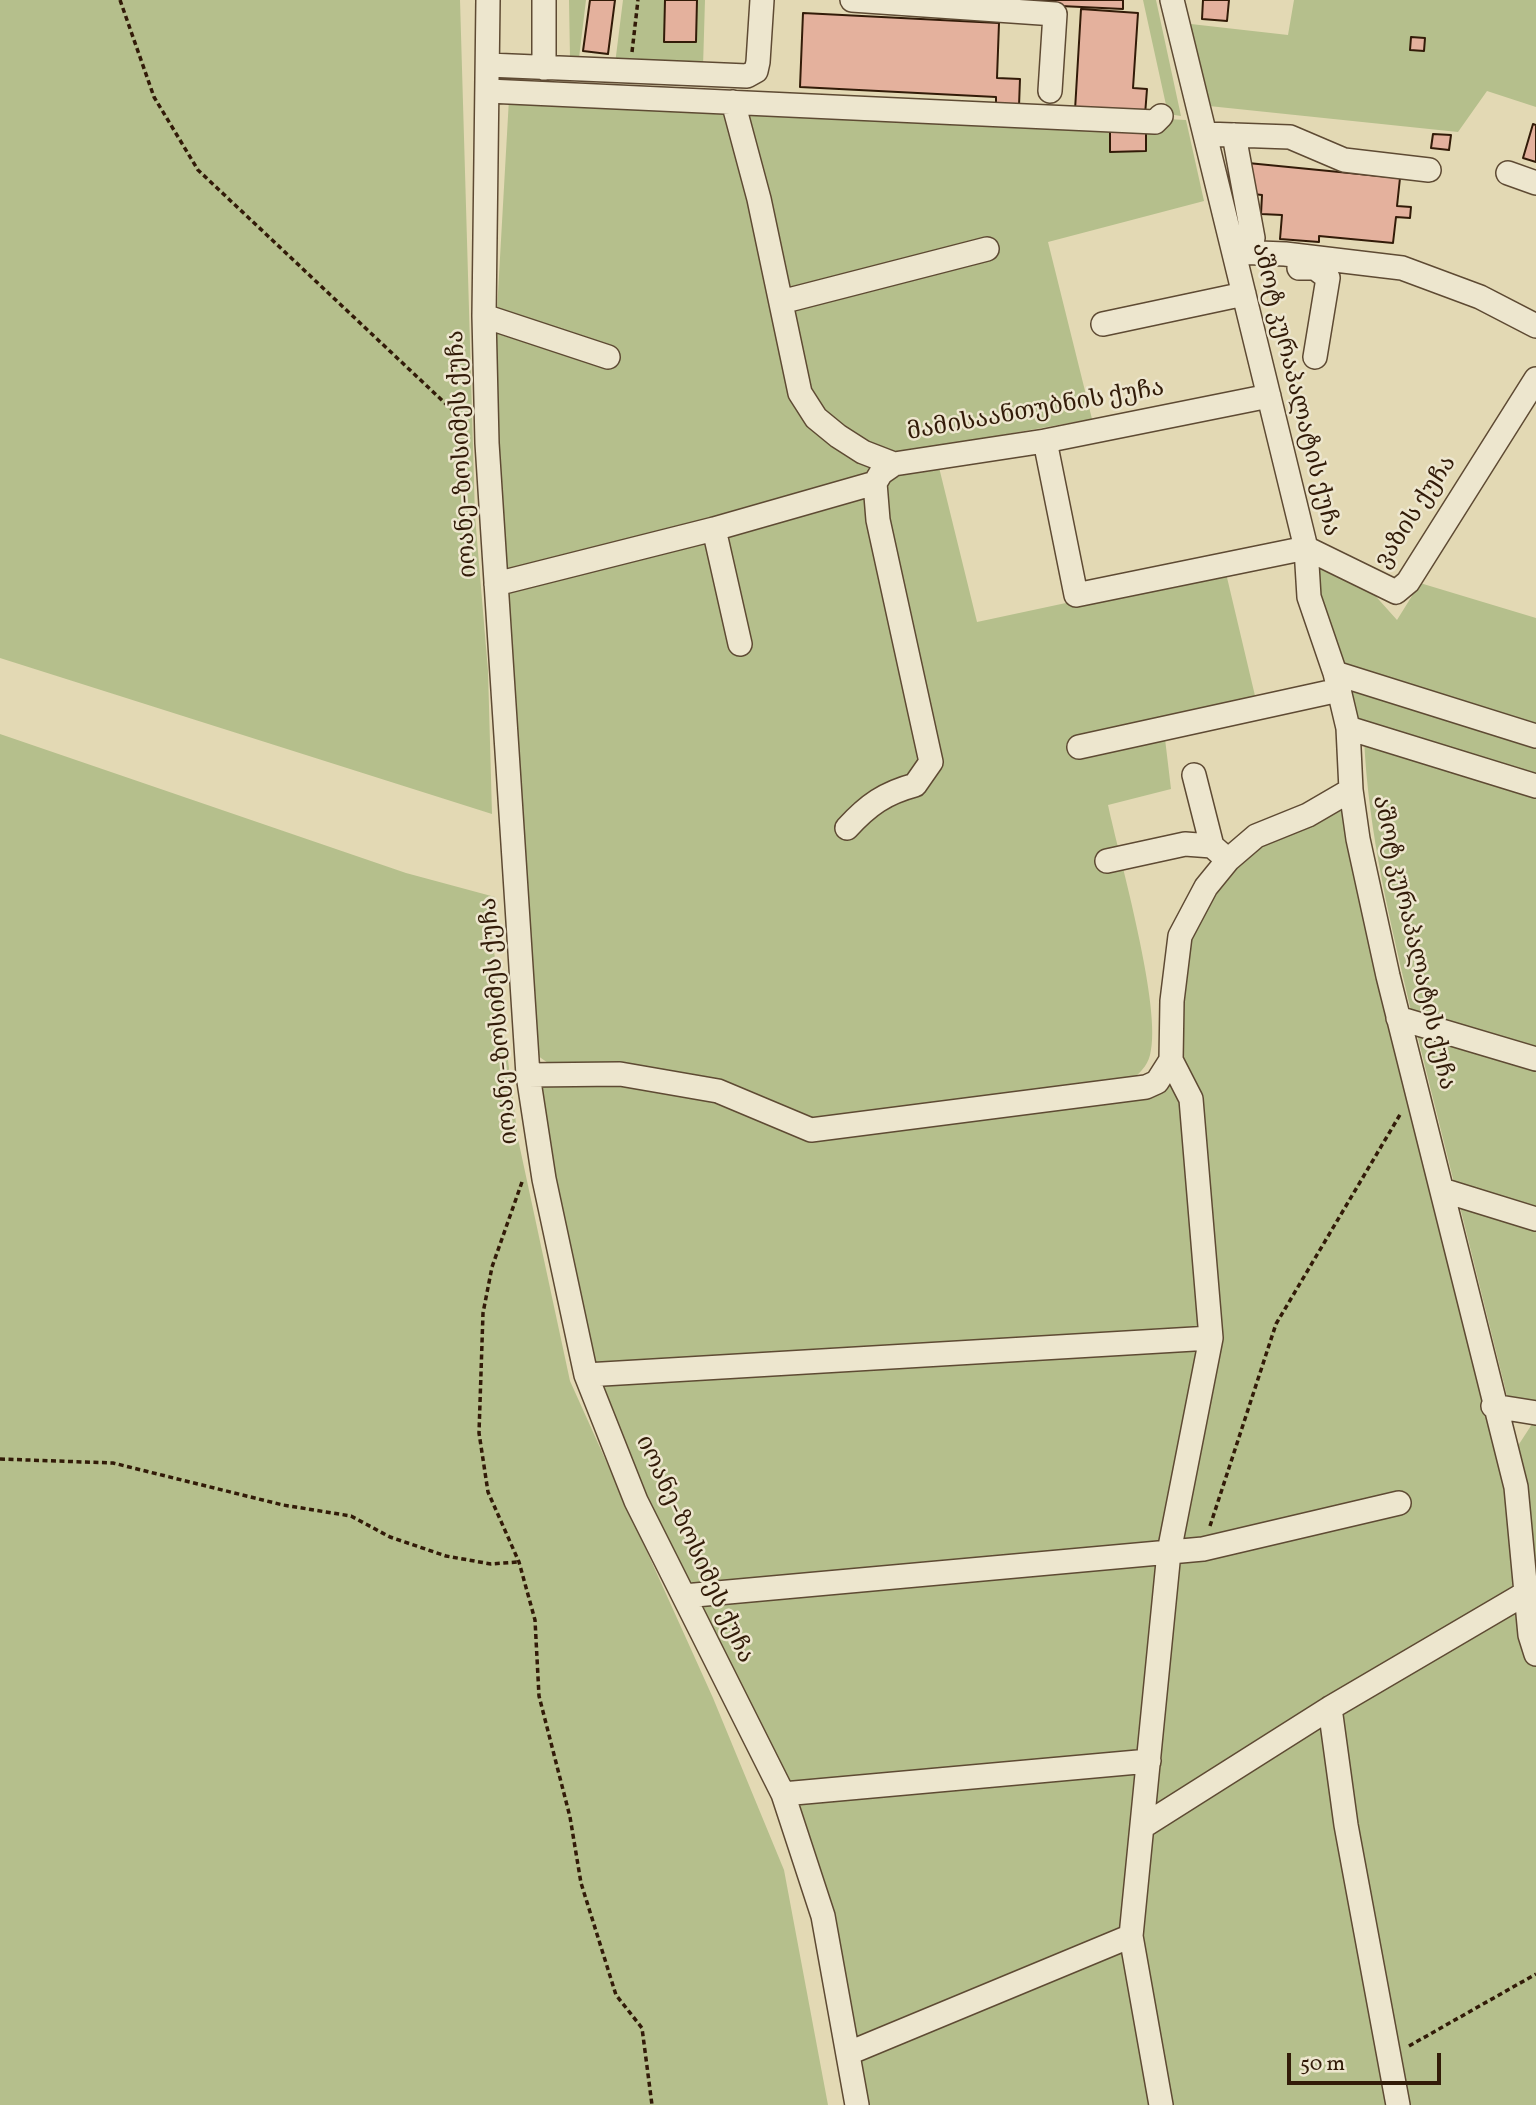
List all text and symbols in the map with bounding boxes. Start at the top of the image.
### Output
street label: აშოტ კურაპალატის ქუჩა [1244,240,1344,540]
street label: იოანე-ზოსიმეს ქუჩა [443,329,485,579]
street label: მამისაანთუბნის ქუჩა [905,375,1167,449]
street label: ვაზის ქუჩა [1370,451,1464,575]
street label: აშოტ კურაპალატის ქუჩა [1364,793,1460,1093]
street label: იოანე-ზოსიმეს ქუჩა [476,896,526,1146]
street label: იოანე-ზოსიმეს ქუჩა [628,1432,758,1668]
scale bar [1291,2038,1445,2082]
text: 50 m [1300,2050,1345,2079]

